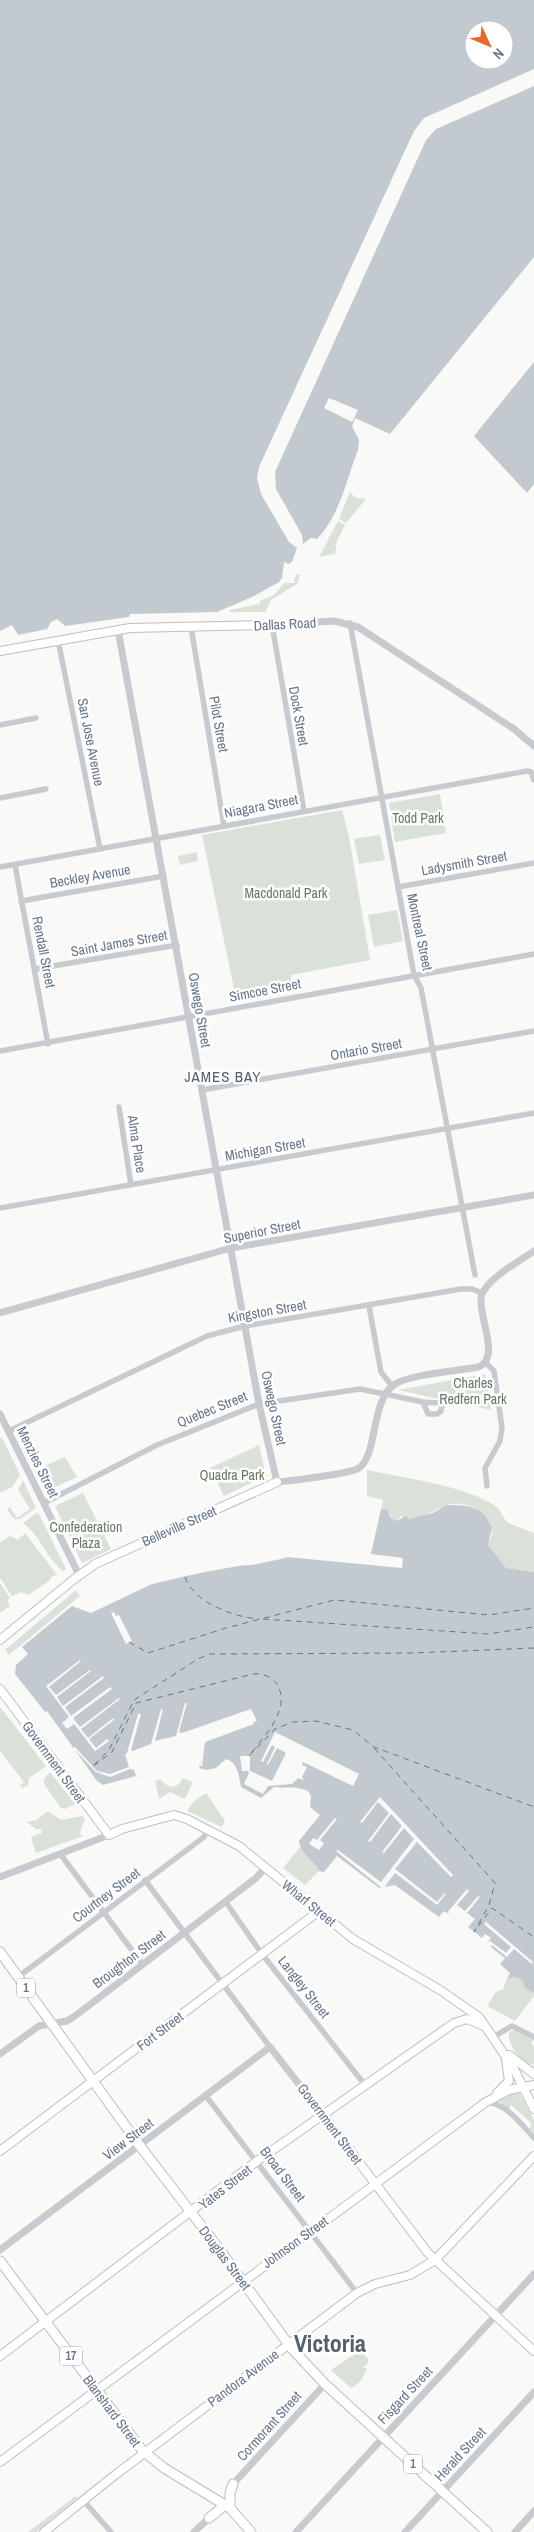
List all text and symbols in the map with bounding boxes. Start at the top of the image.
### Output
north arrow [464,20,514,70]
text: N [489,45,508,63]
street label: Dallas Road [253,613,317,635]
street label: Dock Street [285,685,313,747]
street label: Pilot Street [205,694,233,754]
street label: San Jose Avenue [74,697,108,787]
street label: Niagara Street [223,790,299,822]
park label: Todd Park [392,809,444,827]
street label: Ladysmith Street [420,847,508,879]
street label: Beckley Avenue [48,860,132,892]
park label: Macdonald Park [245,884,328,902]
street label: Montreal Street [403,892,437,972]
street label: Rendall Street [28,915,60,989]
street label: Saint James Street [69,926,169,960]
street label: Oswego Street [185,971,215,1049]
street label: Simcoe Street [228,974,302,1006]
street label: Ontario Street [329,1034,403,1064]
district label: JAMES BAY [184,1066,262,1087]
street label: Alma Place [123,1113,150,1174]
street label: Michigan Street [224,1133,306,1165]
street label: Superior Street [222,1215,302,1247]
street label: Kingston Street [226,1295,308,1327]
street label: Oswego Street [257,1369,291,1447]
park label: Charles Redfern Park [439,1374,507,1408]
street label: Quebec Street [174,1387,250,1431]
street label: Menzies Street [13,1423,63,1501]
park label: Quadra Park [199,1466,265,1484]
street label: Belleville Street [139,1502,219,1550]
park label: Confederation Plaza [50,1518,122,1552]
street label: Government Street [18,1717,90,1807]
street label: Courtney Street [68,1864,144,1926]
street label: Wharf Street [278,1876,340,1930]
street label: Broughton Street [89,1926,169,1992]
street label: Langley Street [274,1952,334,2022]
road number: 1 [17,1979,35,1998]
street label: Fort Street [133,2008,187,2054]
street label: Government Street [294,2080,366,2168]
street label: View Street [99,2114,157,2164]
street label: Broad Street [256,2143,310,2205]
street label: Yates Street [195,2161,255,2213]
street label: Johnson Street [258,2212,332,2272]
street label: Douglas Street [195,2222,255,2294]
district label: Victoria [294,2327,366,2359]
street label: Pandora Avenue [204,2345,282,2411]
road number: 17 [60,2346,82,2366]
street label: Fisgard Street [374,2362,436,2428]
street label: Blanshard Street [79,2371,145,2451]
street label: Cormorant Street [233,2387,305,2465]
street label: Herald Street [430,2423,490,2485]
road number: 1 [404,2454,422,2474]

